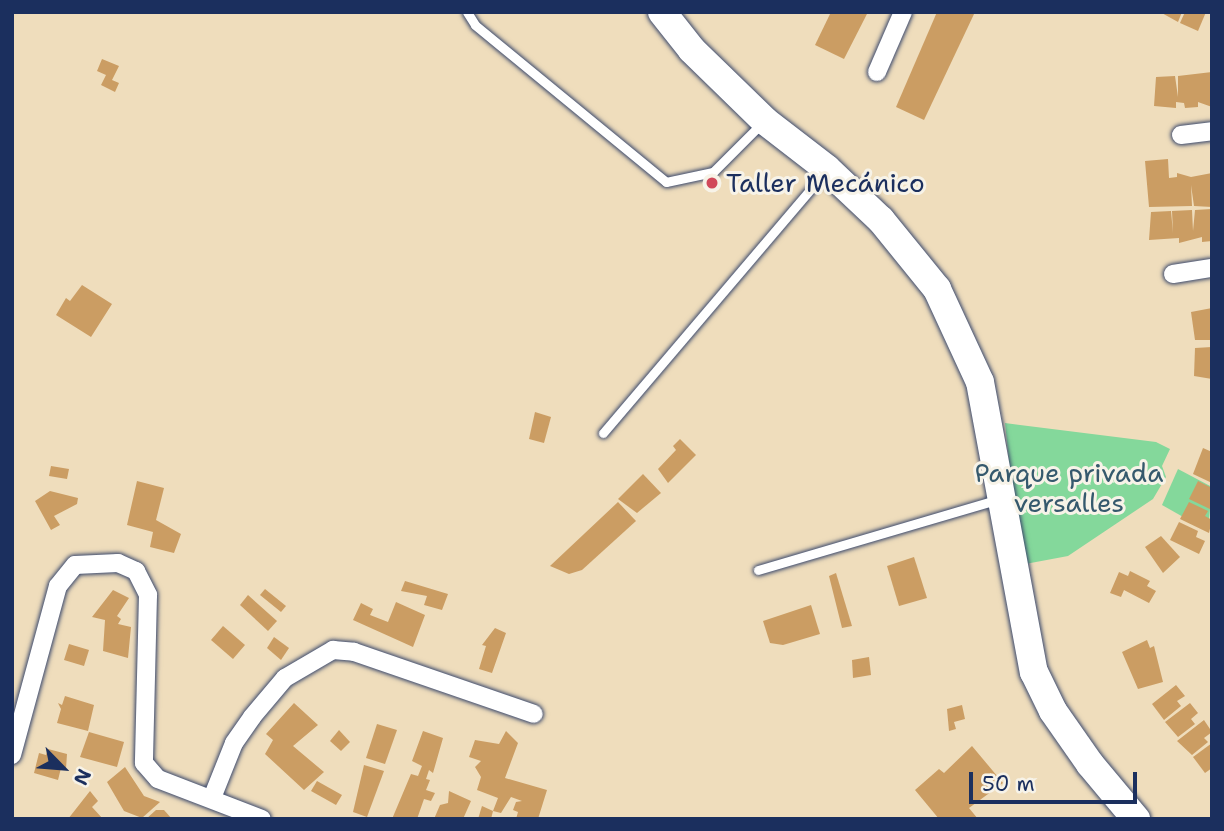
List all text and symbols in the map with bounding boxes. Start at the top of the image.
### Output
place label: Taller Mecánico [726,167,925,199]
marker: Taller Mecánico [704,175,720,191]
park label: Parque privada versalles [975,457,1163,518]
north arrow [28,733,98,803]
scale bar [972,758,1140,802]
text: N [68,765,97,789]
text: 50 m [982,770,1035,798]

